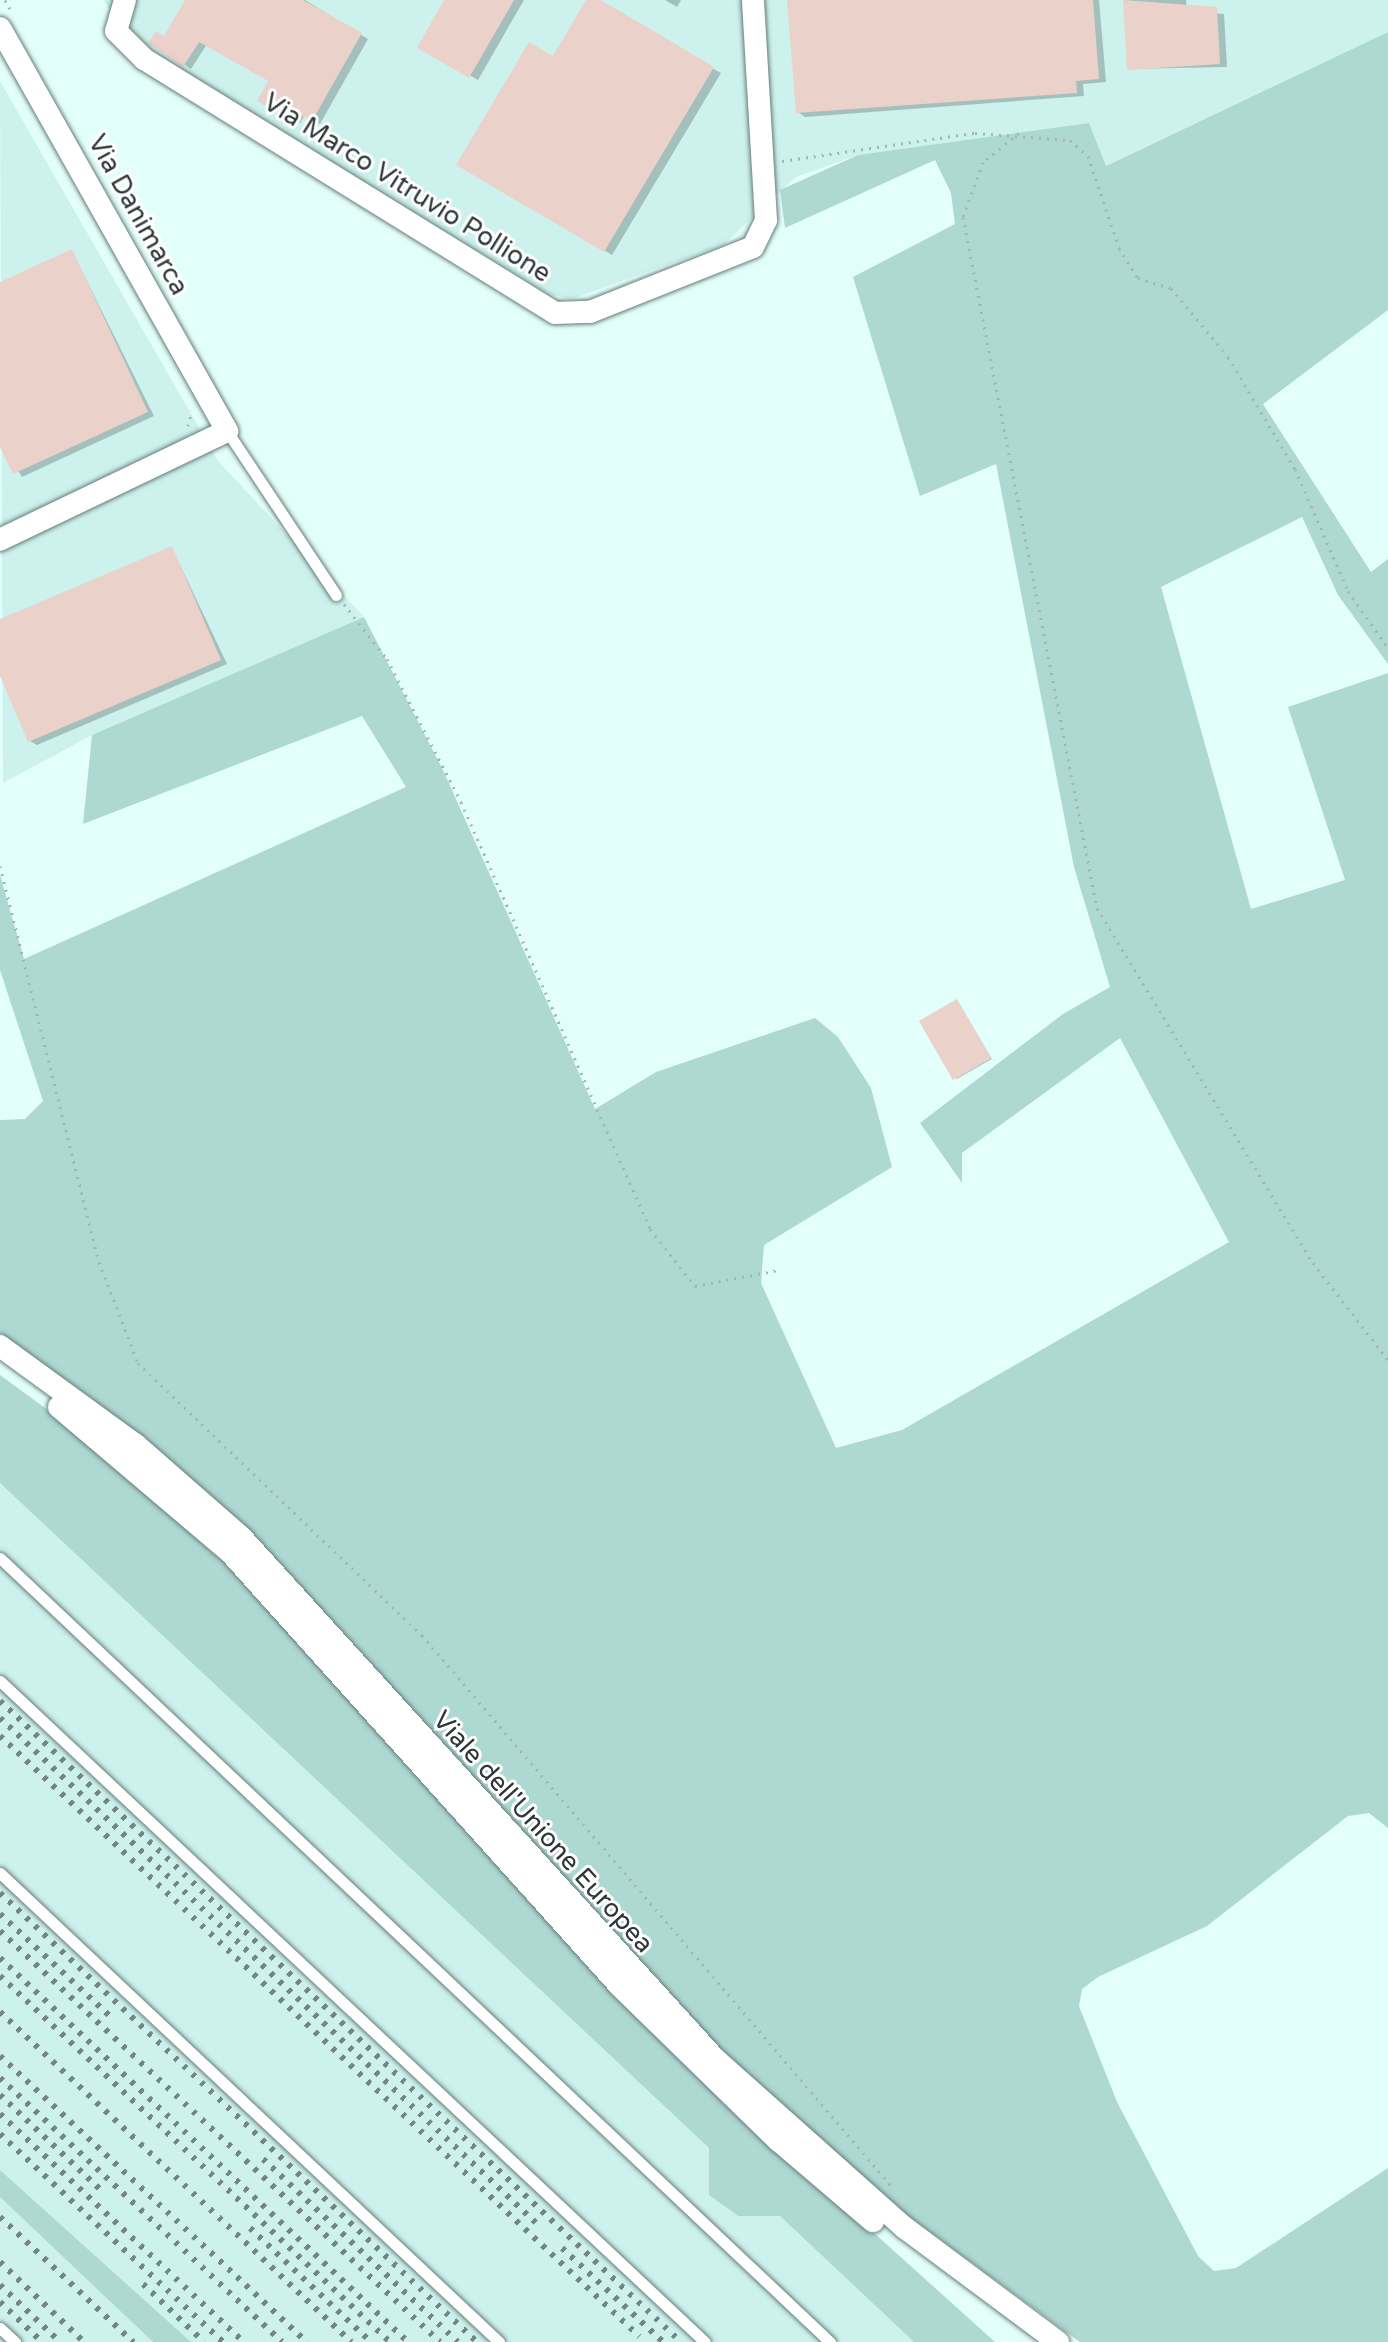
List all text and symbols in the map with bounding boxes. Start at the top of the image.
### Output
street label: Via Marco Vitruvio Pollione [258,87,556,289]
street label: Via Danimarca [81,129,195,301]
street label: Viale dell'Unione Europea [426,1705,660,1959]

